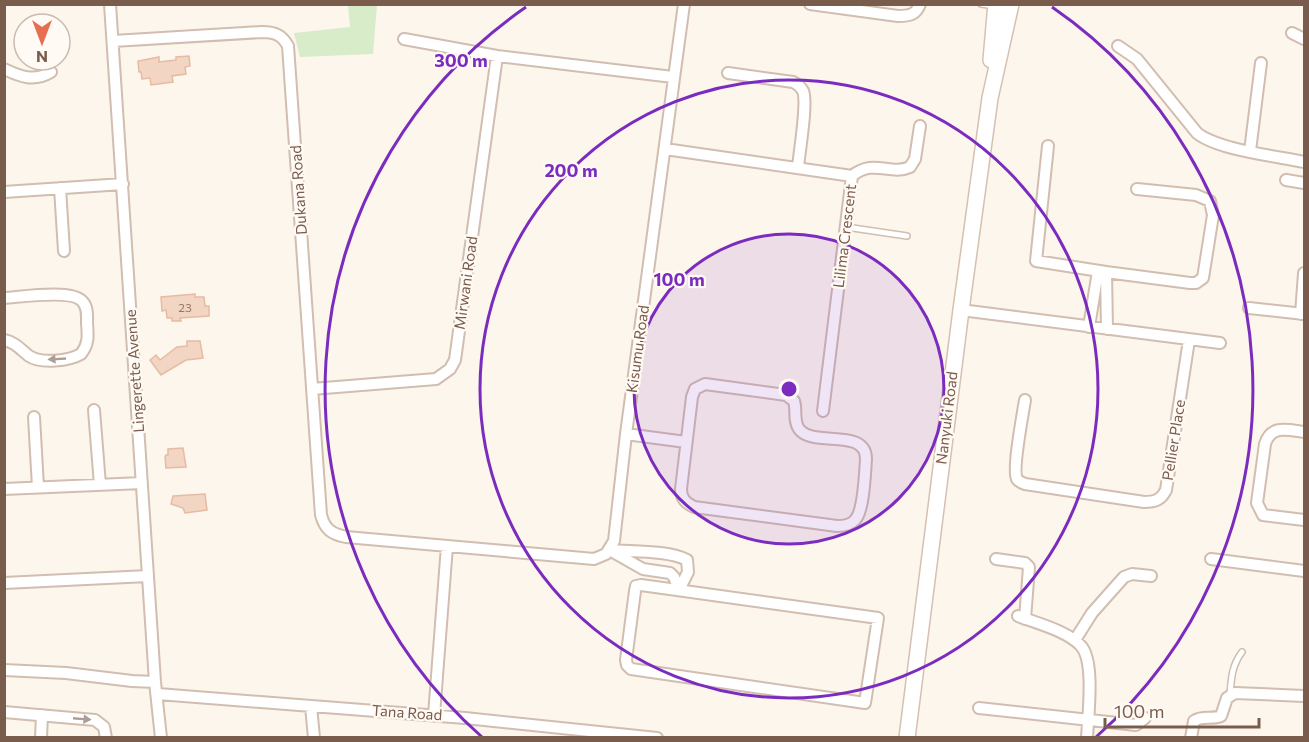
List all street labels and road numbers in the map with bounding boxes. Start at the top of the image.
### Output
street label: Dukana Road [286,145,310,235]
street label: Lilima Crescent [829,183,859,289]
street label: Mirwani Road [450,235,480,331]
street label: Kisumu Road [622,304,652,394]
street label: Lingerette Avenue [121,309,147,433]
street label: Nanyuki Road [931,370,961,465]
street label: Pellier Place [1158,398,1188,482]
street label: Tana Road [371,701,443,723]

